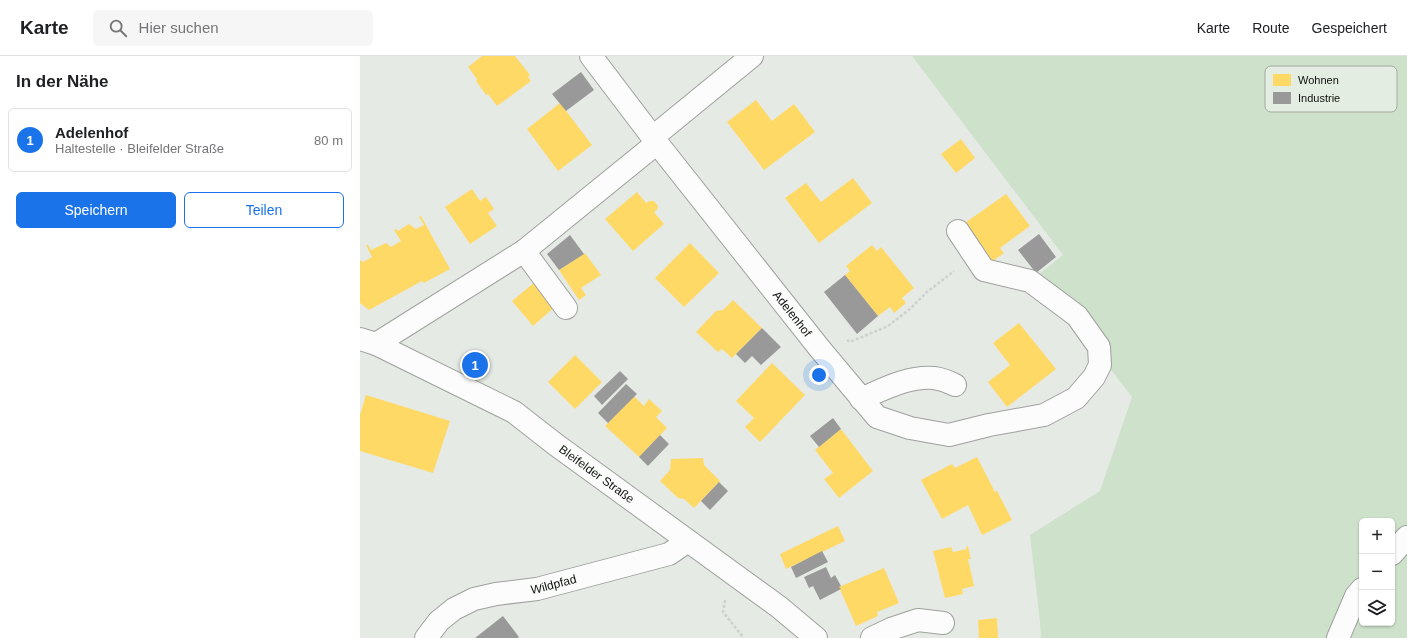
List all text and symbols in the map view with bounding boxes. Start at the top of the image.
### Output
search box [93,10,373,46]
text: Karte [20,17,69,38]
icon: search [107,17,129,39]
text: Hier suchen [139,19,219,36]
text: Karte [1197,20,1230,36]
text: Route [1252,20,1290,36]
text: Gespeichert [1312,20,1387,36]
legend [1265,66,1397,112]
text: In der Nähe [16,72,109,91]
text: Wohnen [1298,74,1339,86]
text: Industrie [1298,92,1340,104]
text: Adelenhof [55,124,128,141]
text: 1 [26,133,34,148]
text: 80 m [314,133,343,148]
text: Haltestelle · Bleifelder Straße [55,141,224,156]
button: Speichern [16,192,176,228]
button: Teilen [184,192,344,228]
street label: Adelenhof [770,288,815,340]
pin: 1 [462,350,488,380]
your location [809,365,829,385]
street label: Bleifelder Straße [556,442,637,506]
map controls [1359,518,1395,626]
button: + [1359,518,1395,554]
button: − [1359,554,1395,590]
street label: Wildpfad [530,572,578,597]
button: layers [1359,590,1395,626]

